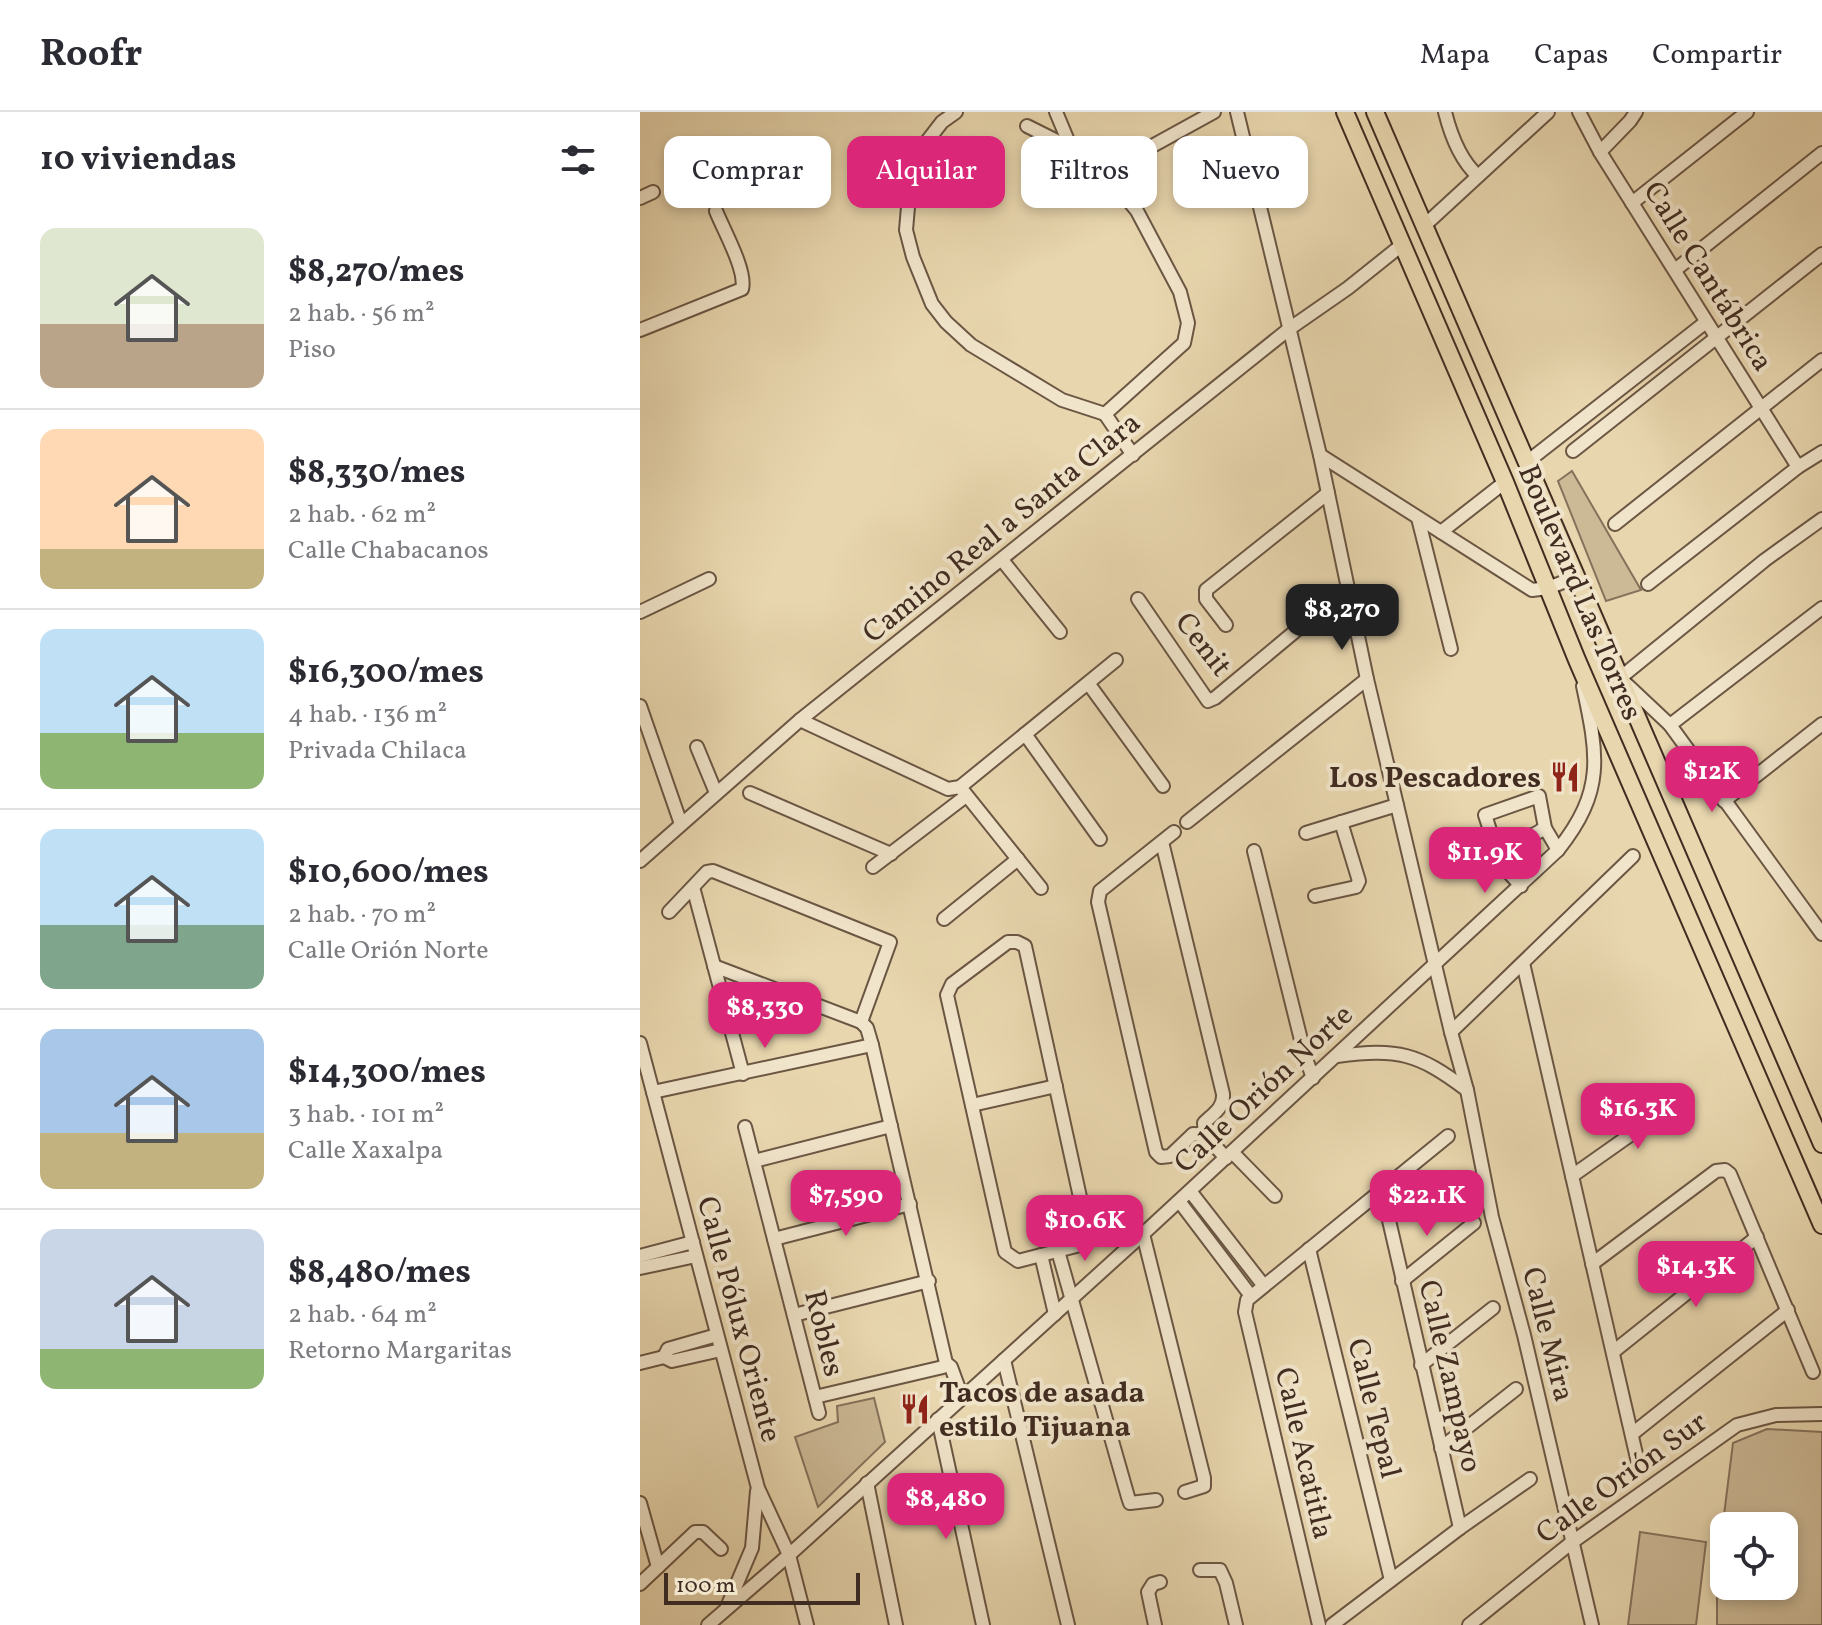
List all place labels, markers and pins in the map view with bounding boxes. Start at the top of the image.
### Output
pin: $8,270 [1277,584,1407,652]
pin: $12K [1665,746,1759,814]
place label: Los Pescadores [1329,758,1541,800]
restaurant icon: Los Pescadores [1548,760,1582,794]
pin: $11.9K [1420,827,1550,895]
pin: $8,330 [700,982,830,1050]
pin: $16.3K [1573,1083,1703,1151]
pin: $7,590 [781,1170,911,1238]
pin: $22.1K [1362,1170,1492,1238]
pin: $10.6K [1020,1195,1150,1263]
pin: $14.3K [1631,1241,1761,1309]
place label: Tacos de asada estilo Tijuana [939,1373,1145,1449]
restaurant icon: Tacos de asada estilo Tijuana [898,1392,932,1426]
pin: $8,480 [881,1473,1011,1541]

